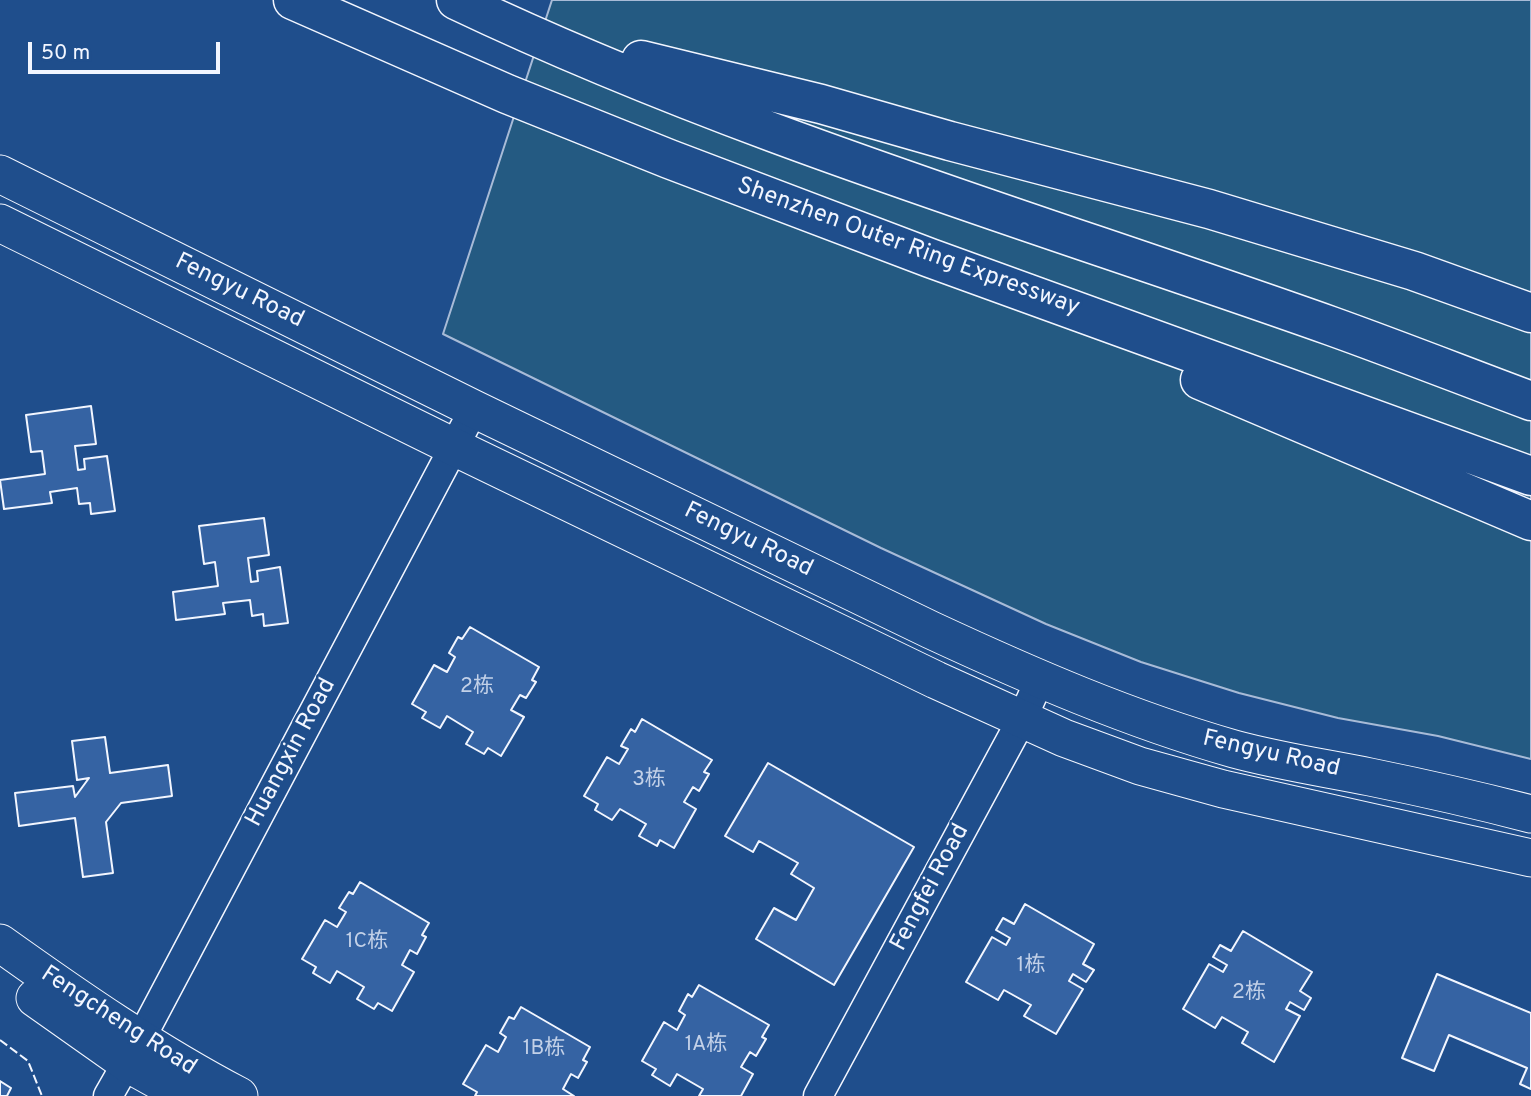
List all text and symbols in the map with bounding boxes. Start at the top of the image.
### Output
scale bar [32,28,224,72]
text: 50 m [41,40,90,67]
street label: Shenzhen Outer Ring Expressway [733,172,1083,324]
street label: Fengyu Road [170,248,308,336]
street label: Fengyu Road [679,497,817,585]
street label: Huangxin Road [241,674,343,832]
house number: 2栋 [460,675,494,701]
street label: Fengyu Road [1200,725,1342,785]
house number: 3栋 [632,768,666,794]
street label: Fengfei Road [885,820,977,956]
house number: 1C栋 [346,930,388,956]
house number: 1栋 [1017,954,1045,980]
street label: Fengcheng Road [35,961,201,1083]
house number: 2栋 [1232,981,1266,1007]
house number: 1A栋 [685,1033,727,1059]
house number: 1B栋 [523,1037,565,1063]

